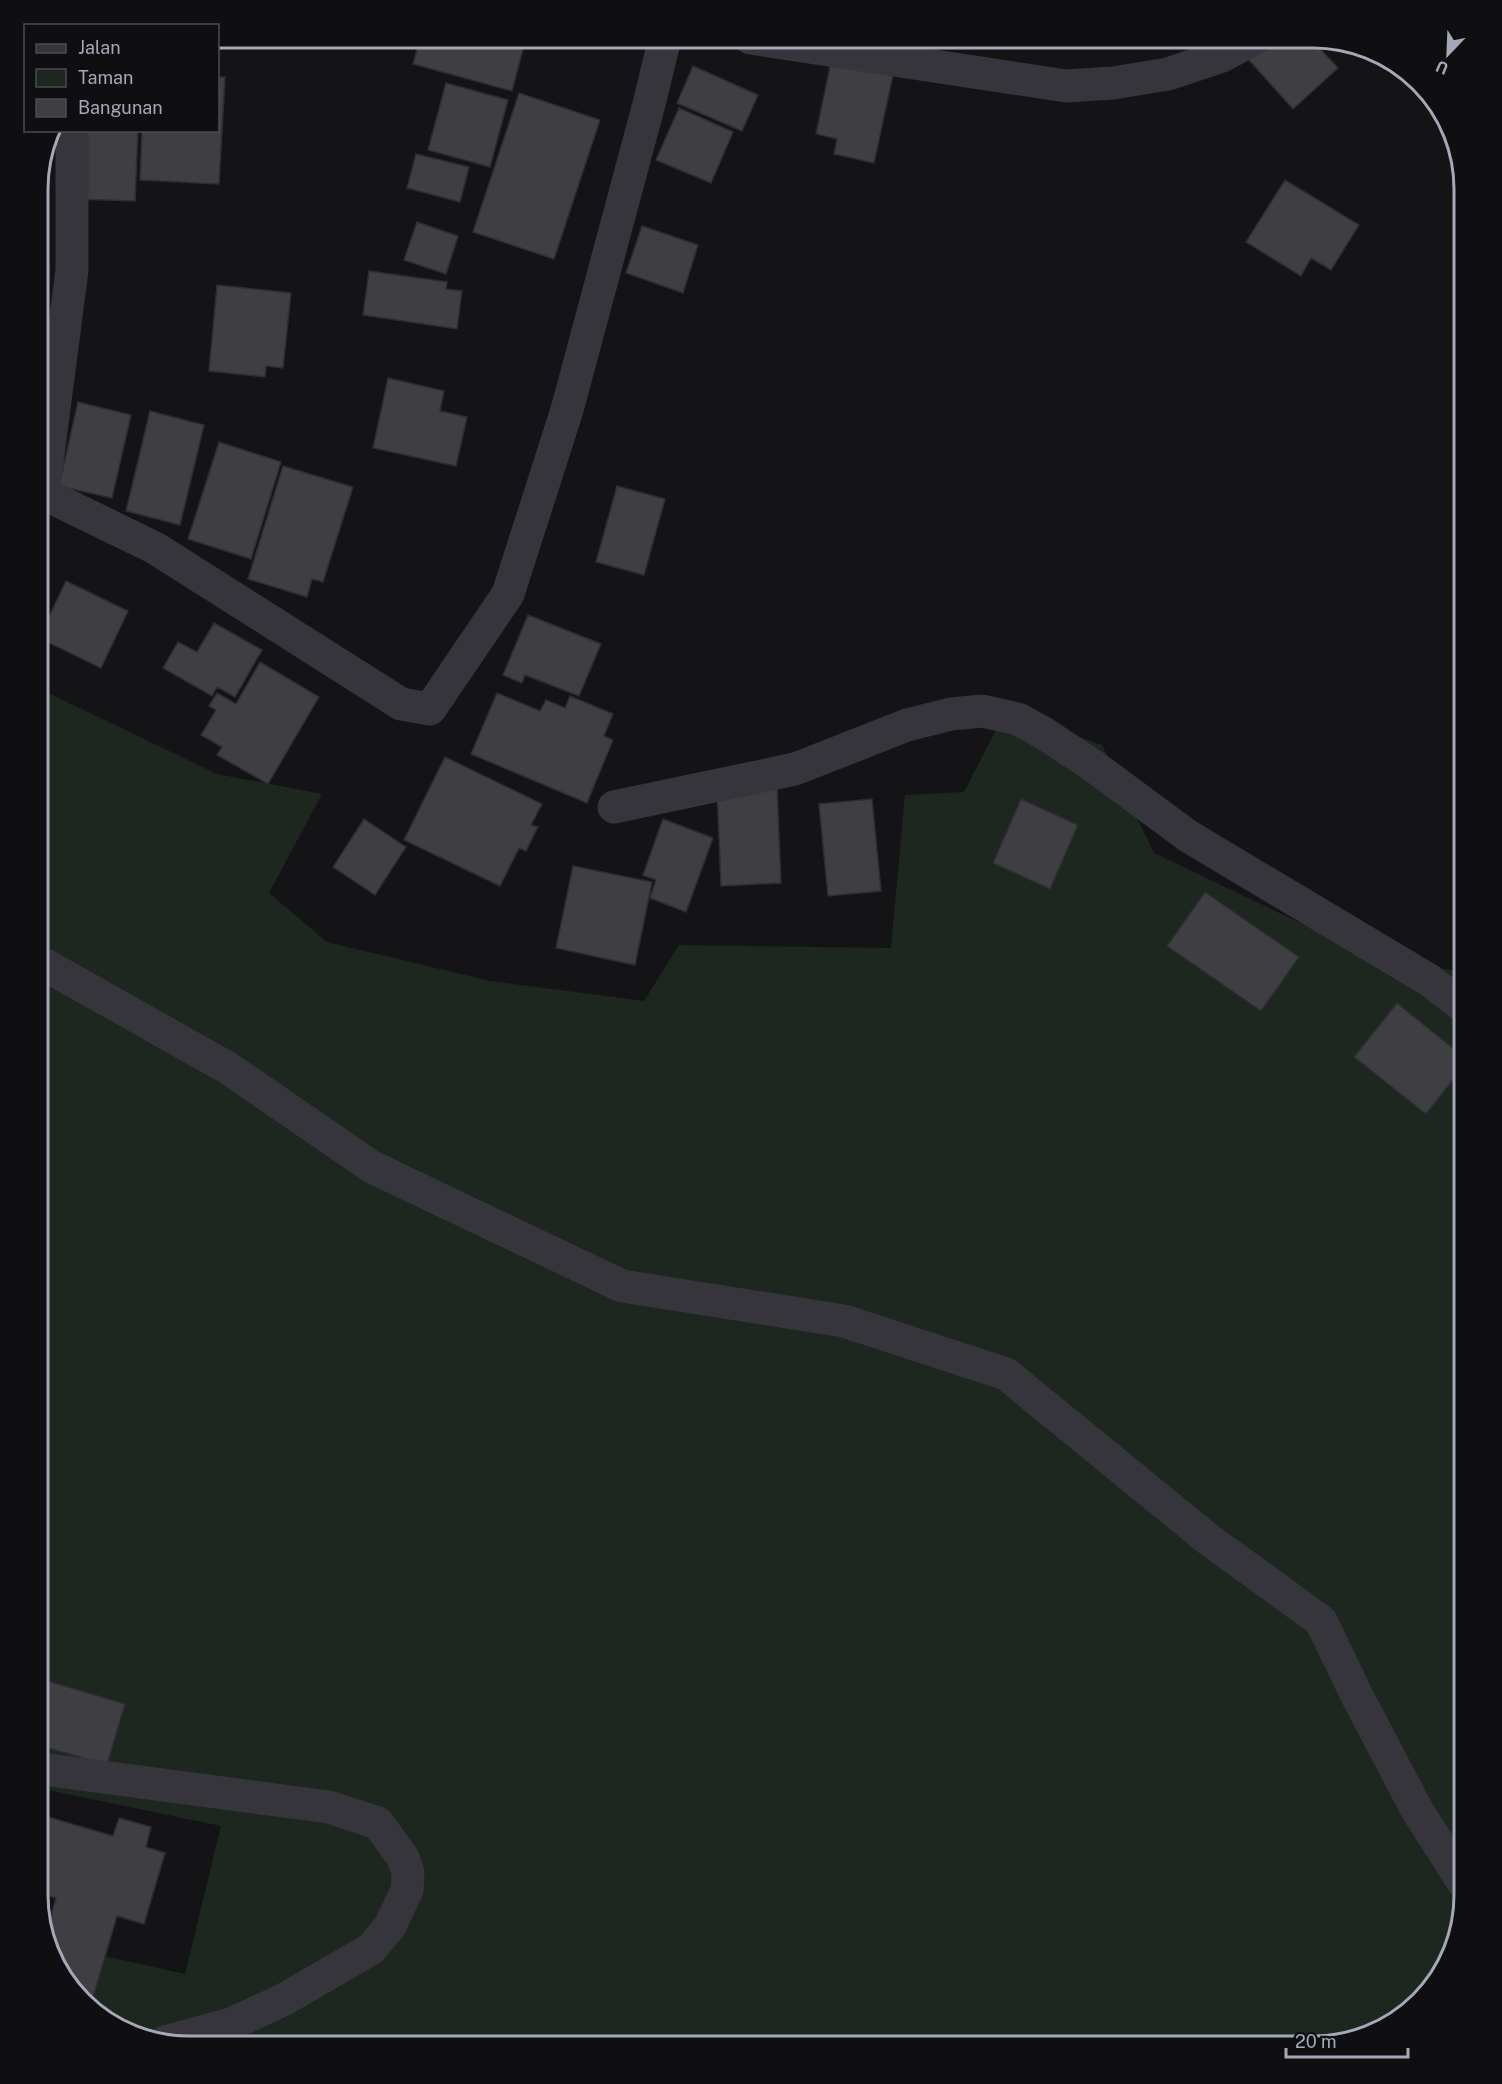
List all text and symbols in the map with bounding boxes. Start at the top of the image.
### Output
legend [24,24,219,132]
north arrow [1418,24,1478,84]
text: Jalan [78,37,121,58]
text: U [1433,56,1451,78]
text: Taman [78,67,133,88]
text: Bangunan [78,97,163,118]
scale bar [1286,2021,1408,2059]
text: 20 m [1295,2031,1337,2052]

